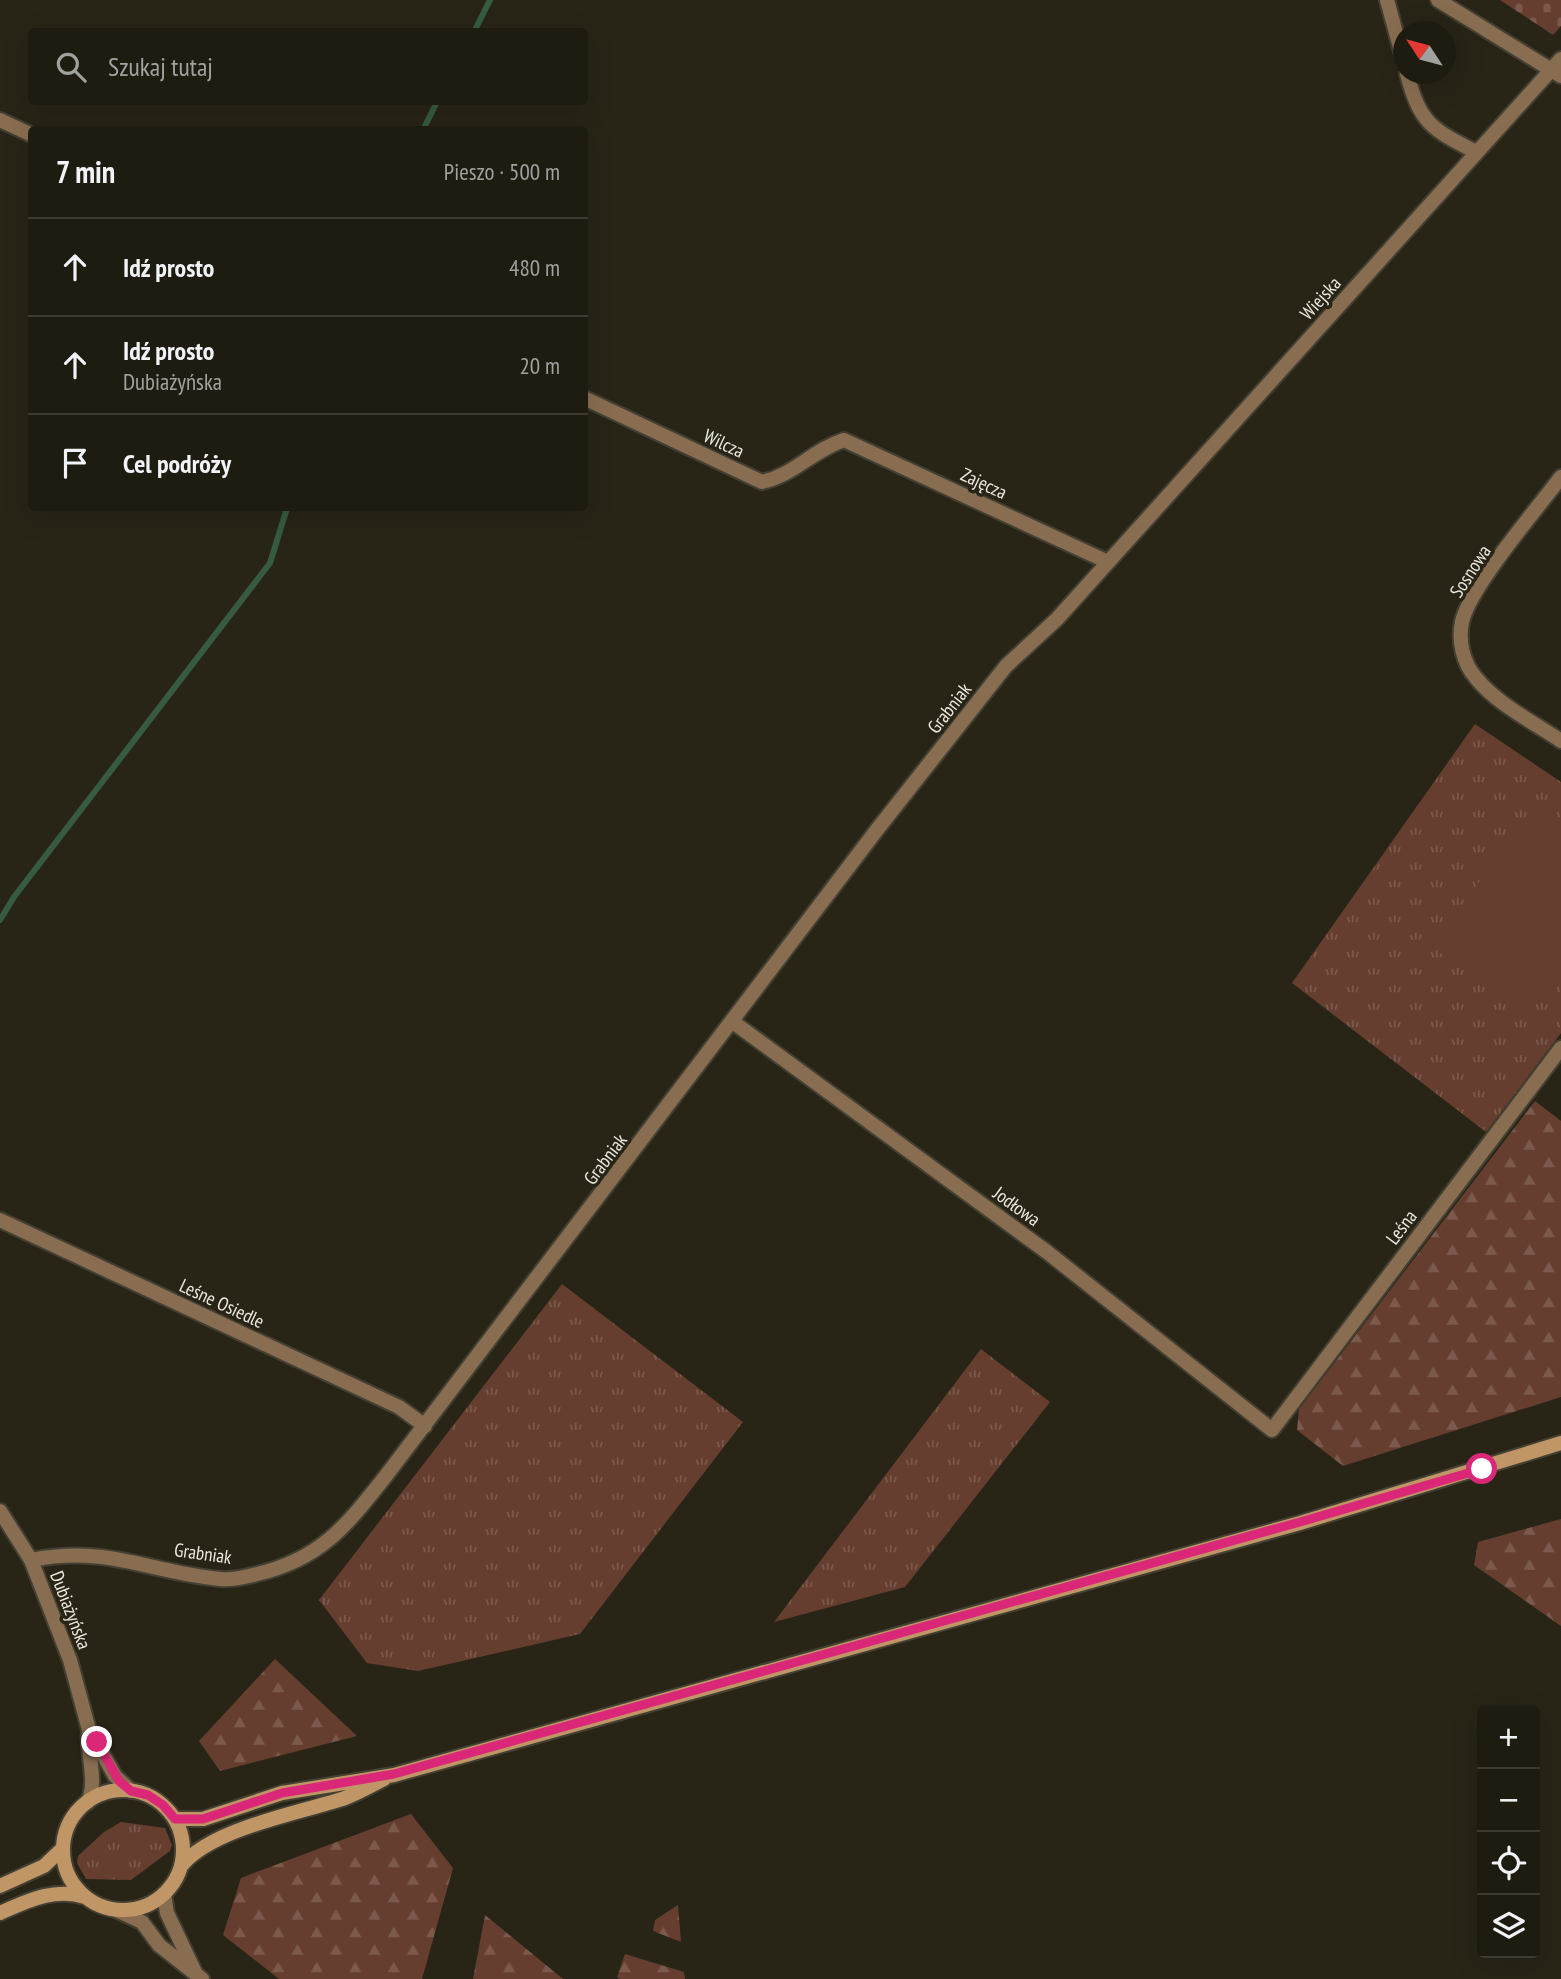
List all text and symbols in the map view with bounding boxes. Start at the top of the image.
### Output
north arrow [1393,21,1456,84]
search box [28,28,588,105]
icon: search [52,48,90,86]
text: Szukaj tutaj [108,50,213,83]
text: 7 min [56,152,115,191]
text: Pieszo · 500 m [444,157,560,186]
icon: ahead [56,248,94,286]
text: Idź prosto [123,251,214,284]
text: 480 m [509,253,560,282]
street label: Wiejska [1294,271,1346,325]
text: Idź prosto [123,334,214,367]
icon: ahead [56,346,94,384]
text: 20 m [519,351,560,380]
text: Dubiażyńska [123,367,222,396]
street label: Wilcza [700,423,748,463]
icon: arrive [56,444,94,482]
text: Cel podróży [123,447,231,480]
street label: Zajęcza [957,462,1011,504]
street label: Sosnowa [1444,540,1496,602]
street label: Grabniak [922,677,977,738]
street label: Grabniak [578,1128,632,1189]
street label: Jodłowa [988,1180,1045,1231]
street label: Leśna [1380,1205,1422,1249]
street label: Leśne Osiedle [176,1273,268,1333]
route start [1466,1453,1497,1484]
street label: Grabniak [173,1537,234,1569]
street label: Dubiażyńska [45,1568,97,1652]
map controls [1477,1706,1540,1958]
button: + [1477,1706,1540,1769]
route end [81,1726,112,1757]
button: − [1477,1769,1540,1832]
button: locate [1477,1832,1540,1895]
button: layers [1477,1895,1540,1958]

